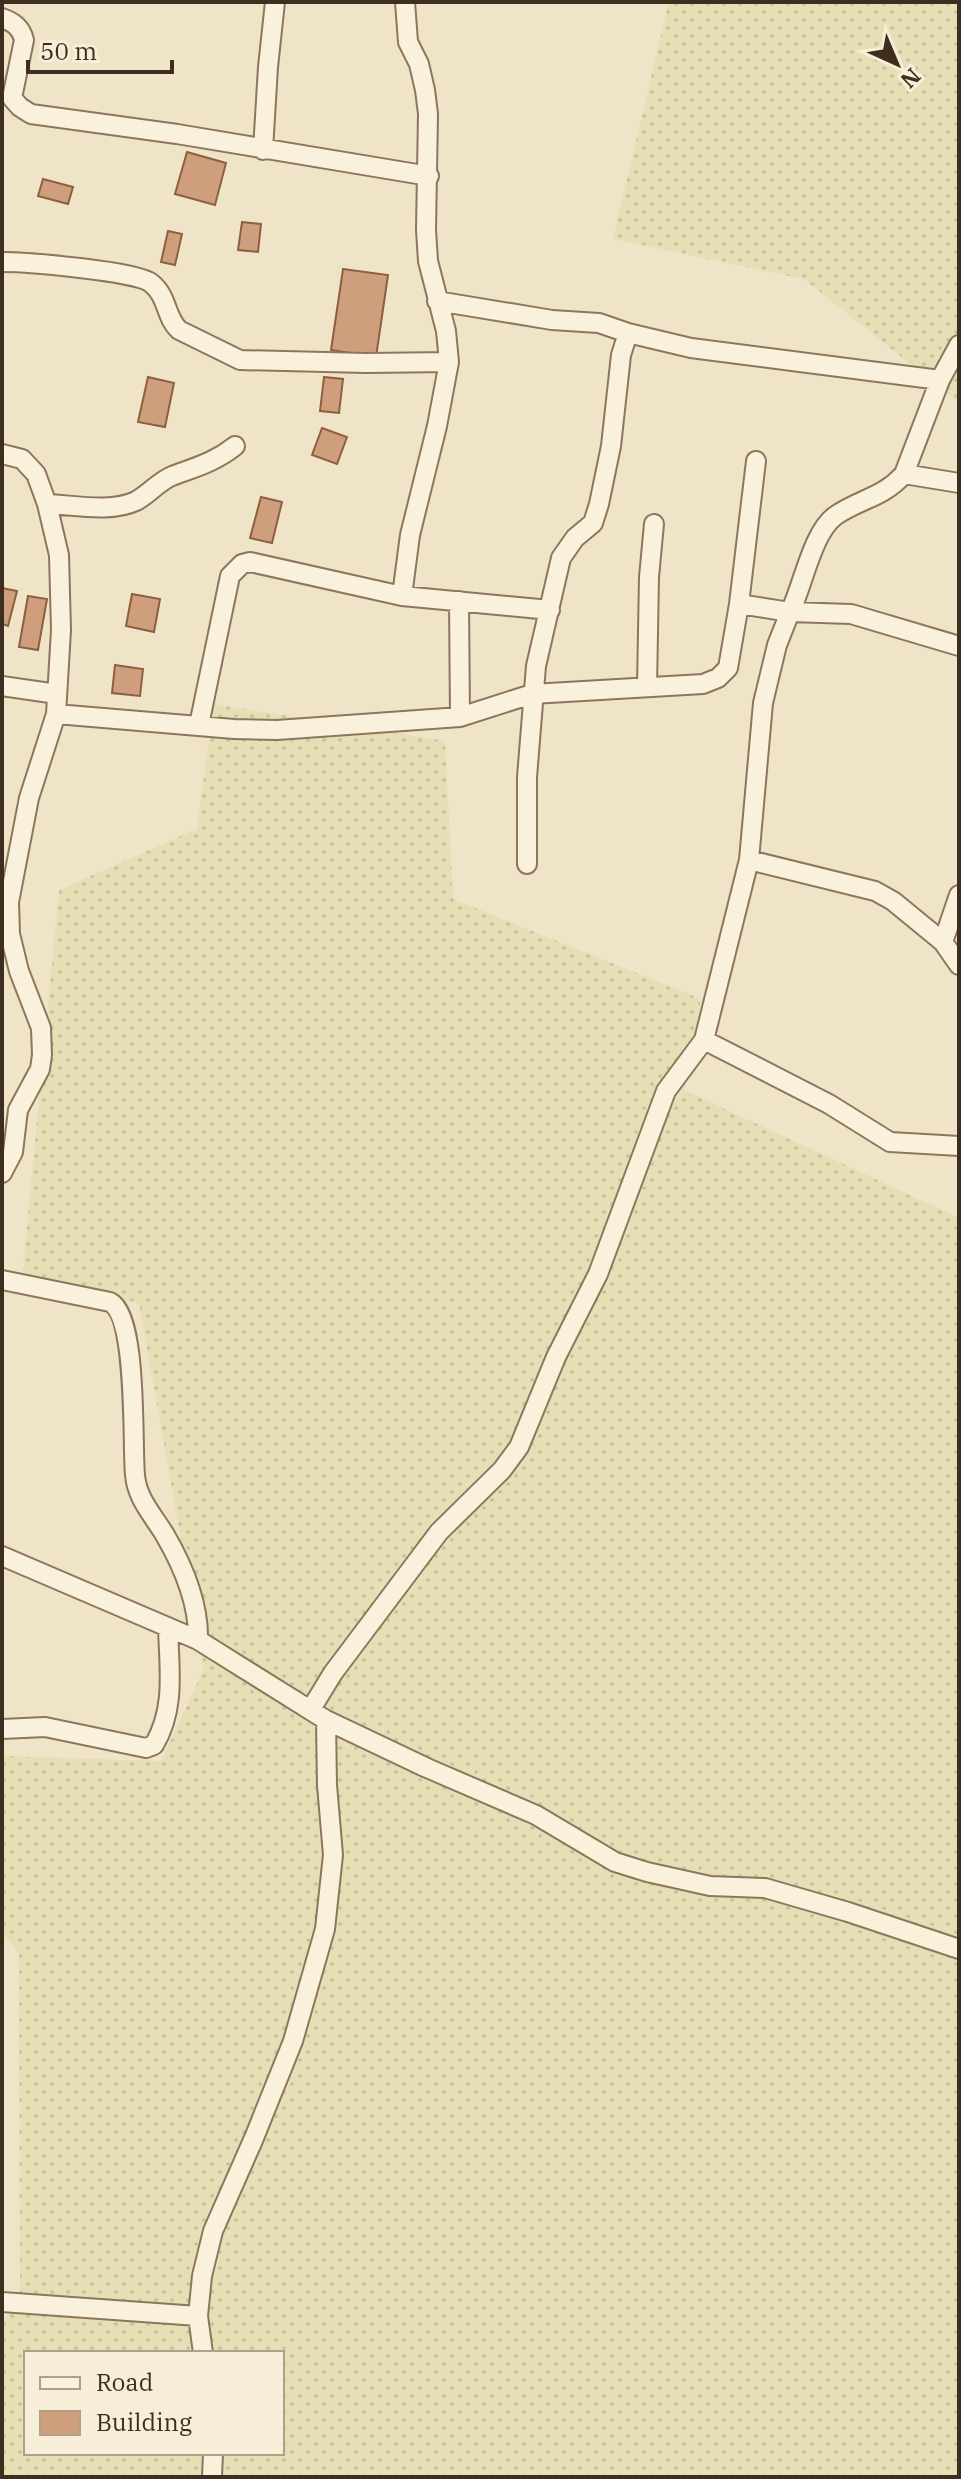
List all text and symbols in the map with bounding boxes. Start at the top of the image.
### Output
scale bar [28,24,172,74]
north arrow [857,24,937,104]
text: 50 m [40,35,97,67]
text: N [895,62,928,95]
legend [24,2351,284,2455]
text: Road [96,2366,153,2398]
text: Building [96,2406,192,2438]

